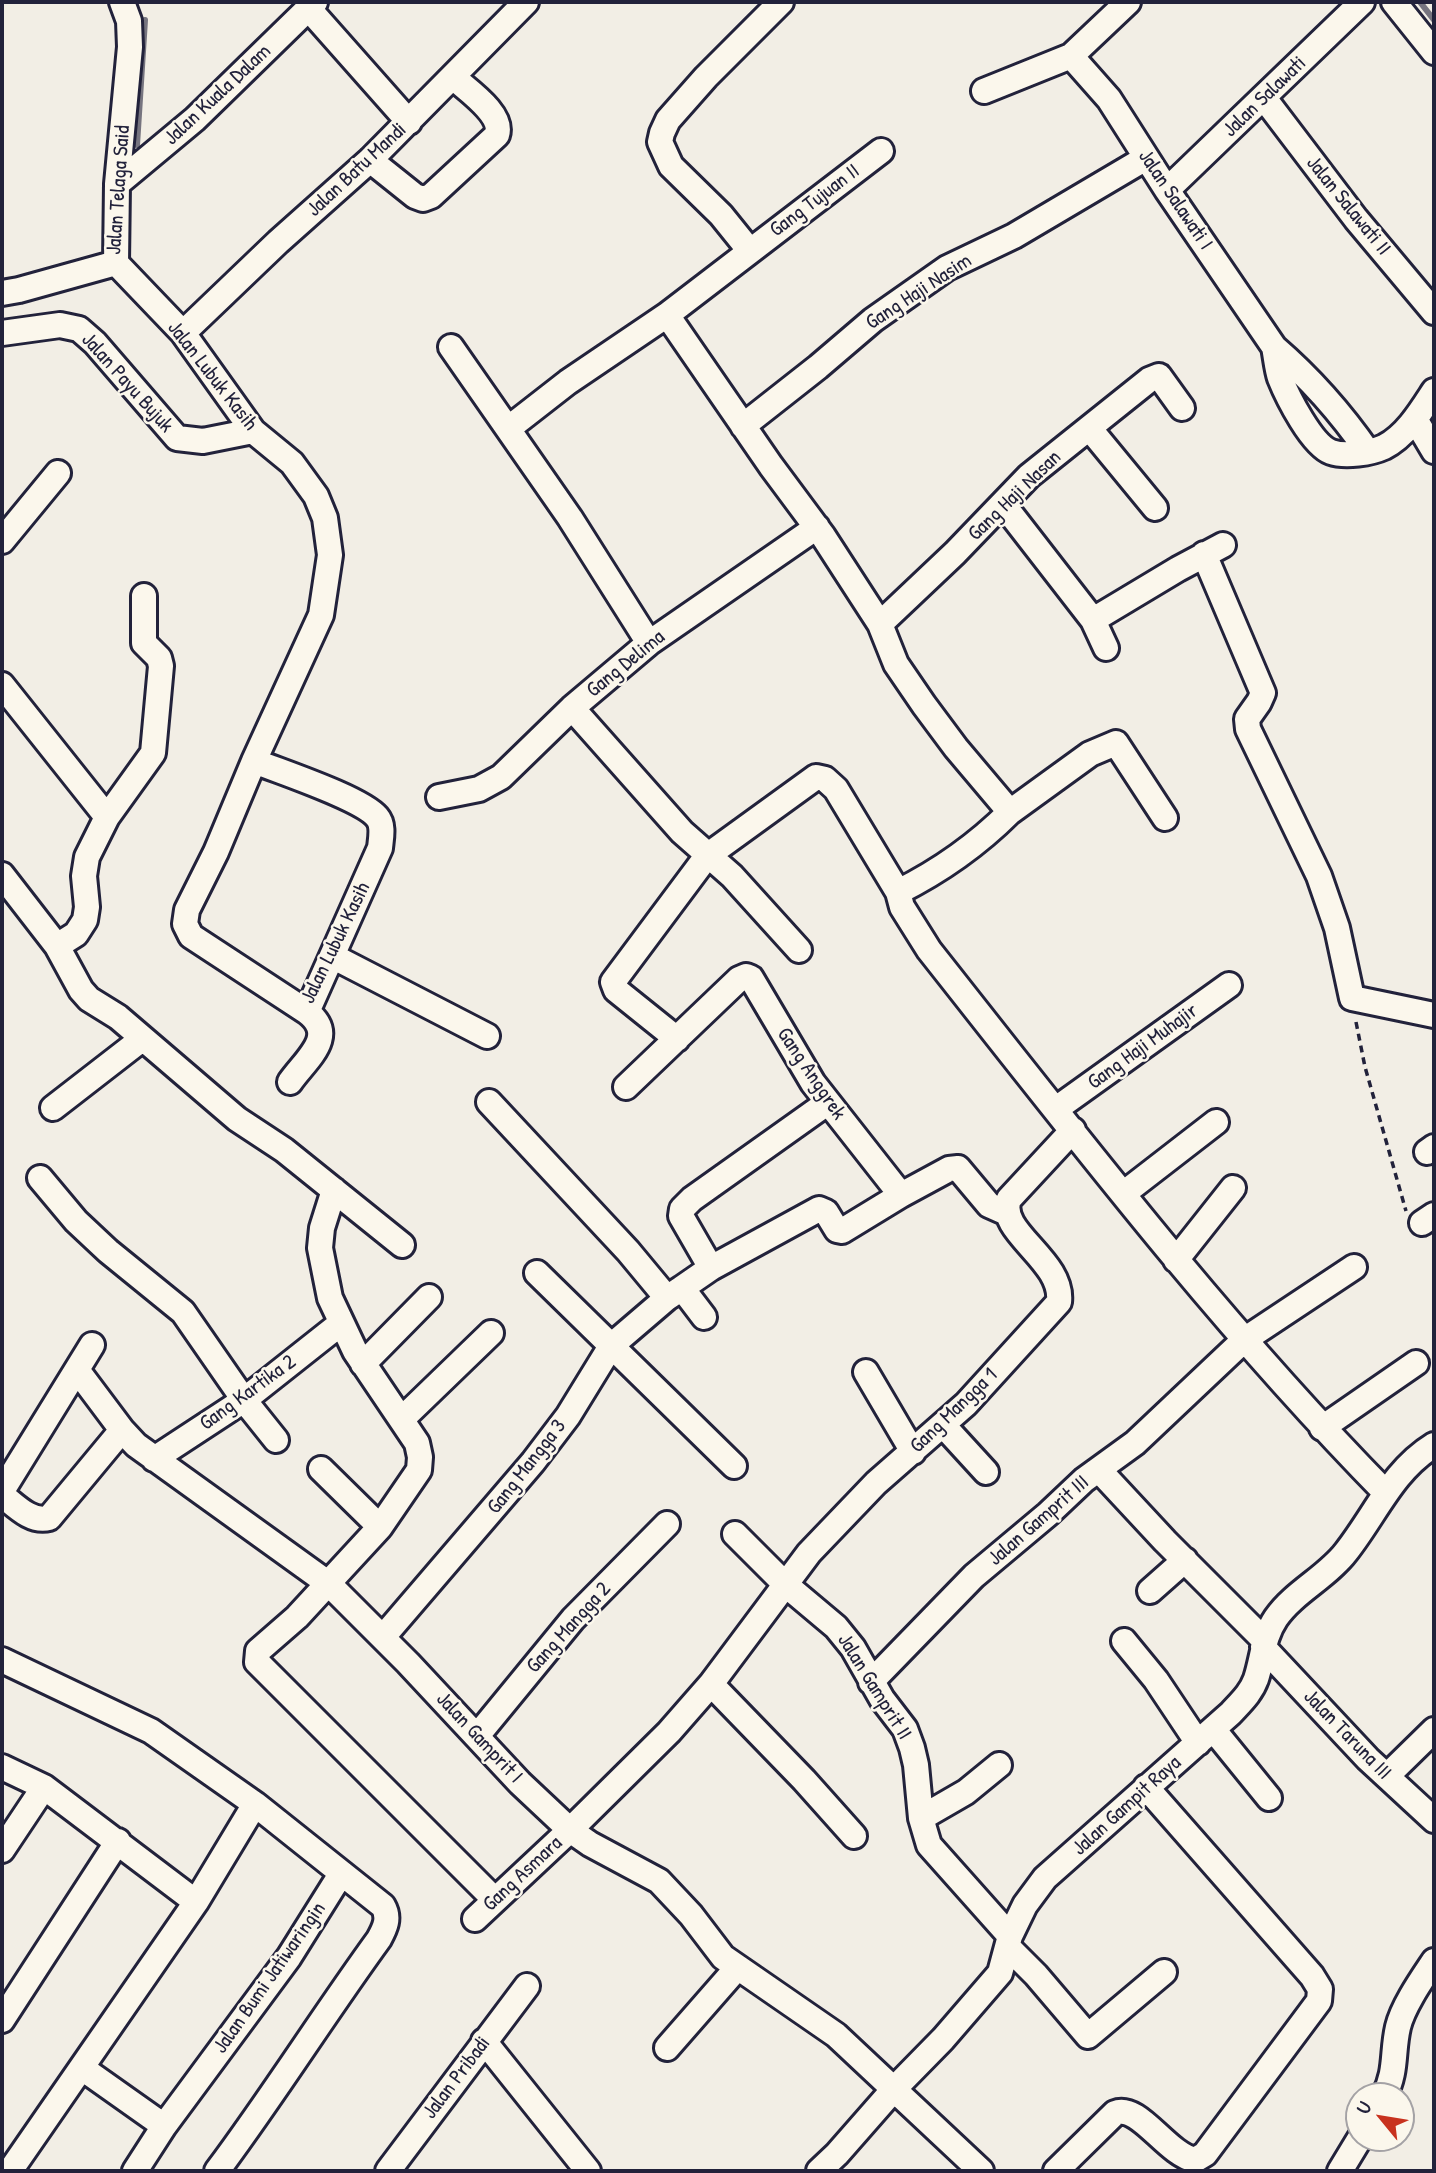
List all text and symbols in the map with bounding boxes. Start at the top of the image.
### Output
street label: Jalan Kuala Dalam [159,39,277,151]
street label: Jalan Salawati [1218,51,1312,143]
street label: Jalan Batu Mandi [302,118,412,222]
street label: Jalan Telaga Said [102,125,136,255]
street label: Jalan Salawati I [1132,145,1218,255]
street label: Jalan Salawati II [1300,151,1396,261]
street label: Gang Tujuan II [765,159,865,243]
street label: Gang Haji Nasim [861,248,977,336]
street label: Jalan Lubuk Kasih [162,316,262,436]
street label: Jalan Payu Bujuk [76,328,178,438]
street label: Gang Haji Nasan [963,445,1067,547]
street label: Gang Delima [582,625,670,703]
street label: Jalan Lubuk Kasih [296,878,376,1008]
street label: Gang Haji Muhajir [1083,999,1203,1095]
street label: Gang Anggrek [771,1023,851,1125]
street label: Gang Kartika 2 [195,1350,301,1436]
street label: Gang Mangga 1 [905,1363,1003,1459]
street label: Gang Mangga 3 [482,1415,572,1519]
street label: Jalan Gamprit III [983,1470,1095,1572]
street label: Gang Mangga 2 [522,1577,616,1679]
street label: Jalan Gamprit II [831,1629,917,1745]
street label: Jalan Taruna III [1298,1685,1396,1785]
street label: Jalan Gamprit I [430,1687,528,1789]
street label: Jalan Gampit Raya [1068,1751,1186,1861]
street label: Gang Asmara [478,1831,568,1917]
street label: Jalan Bumi Jatiwaringin [208,1898,332,2058]
street label: Jalan Pribadi [418,2032,496,2124]
north arrow [1345,2082,1415,2152]
text: U [1350,2096,1377,2119]

